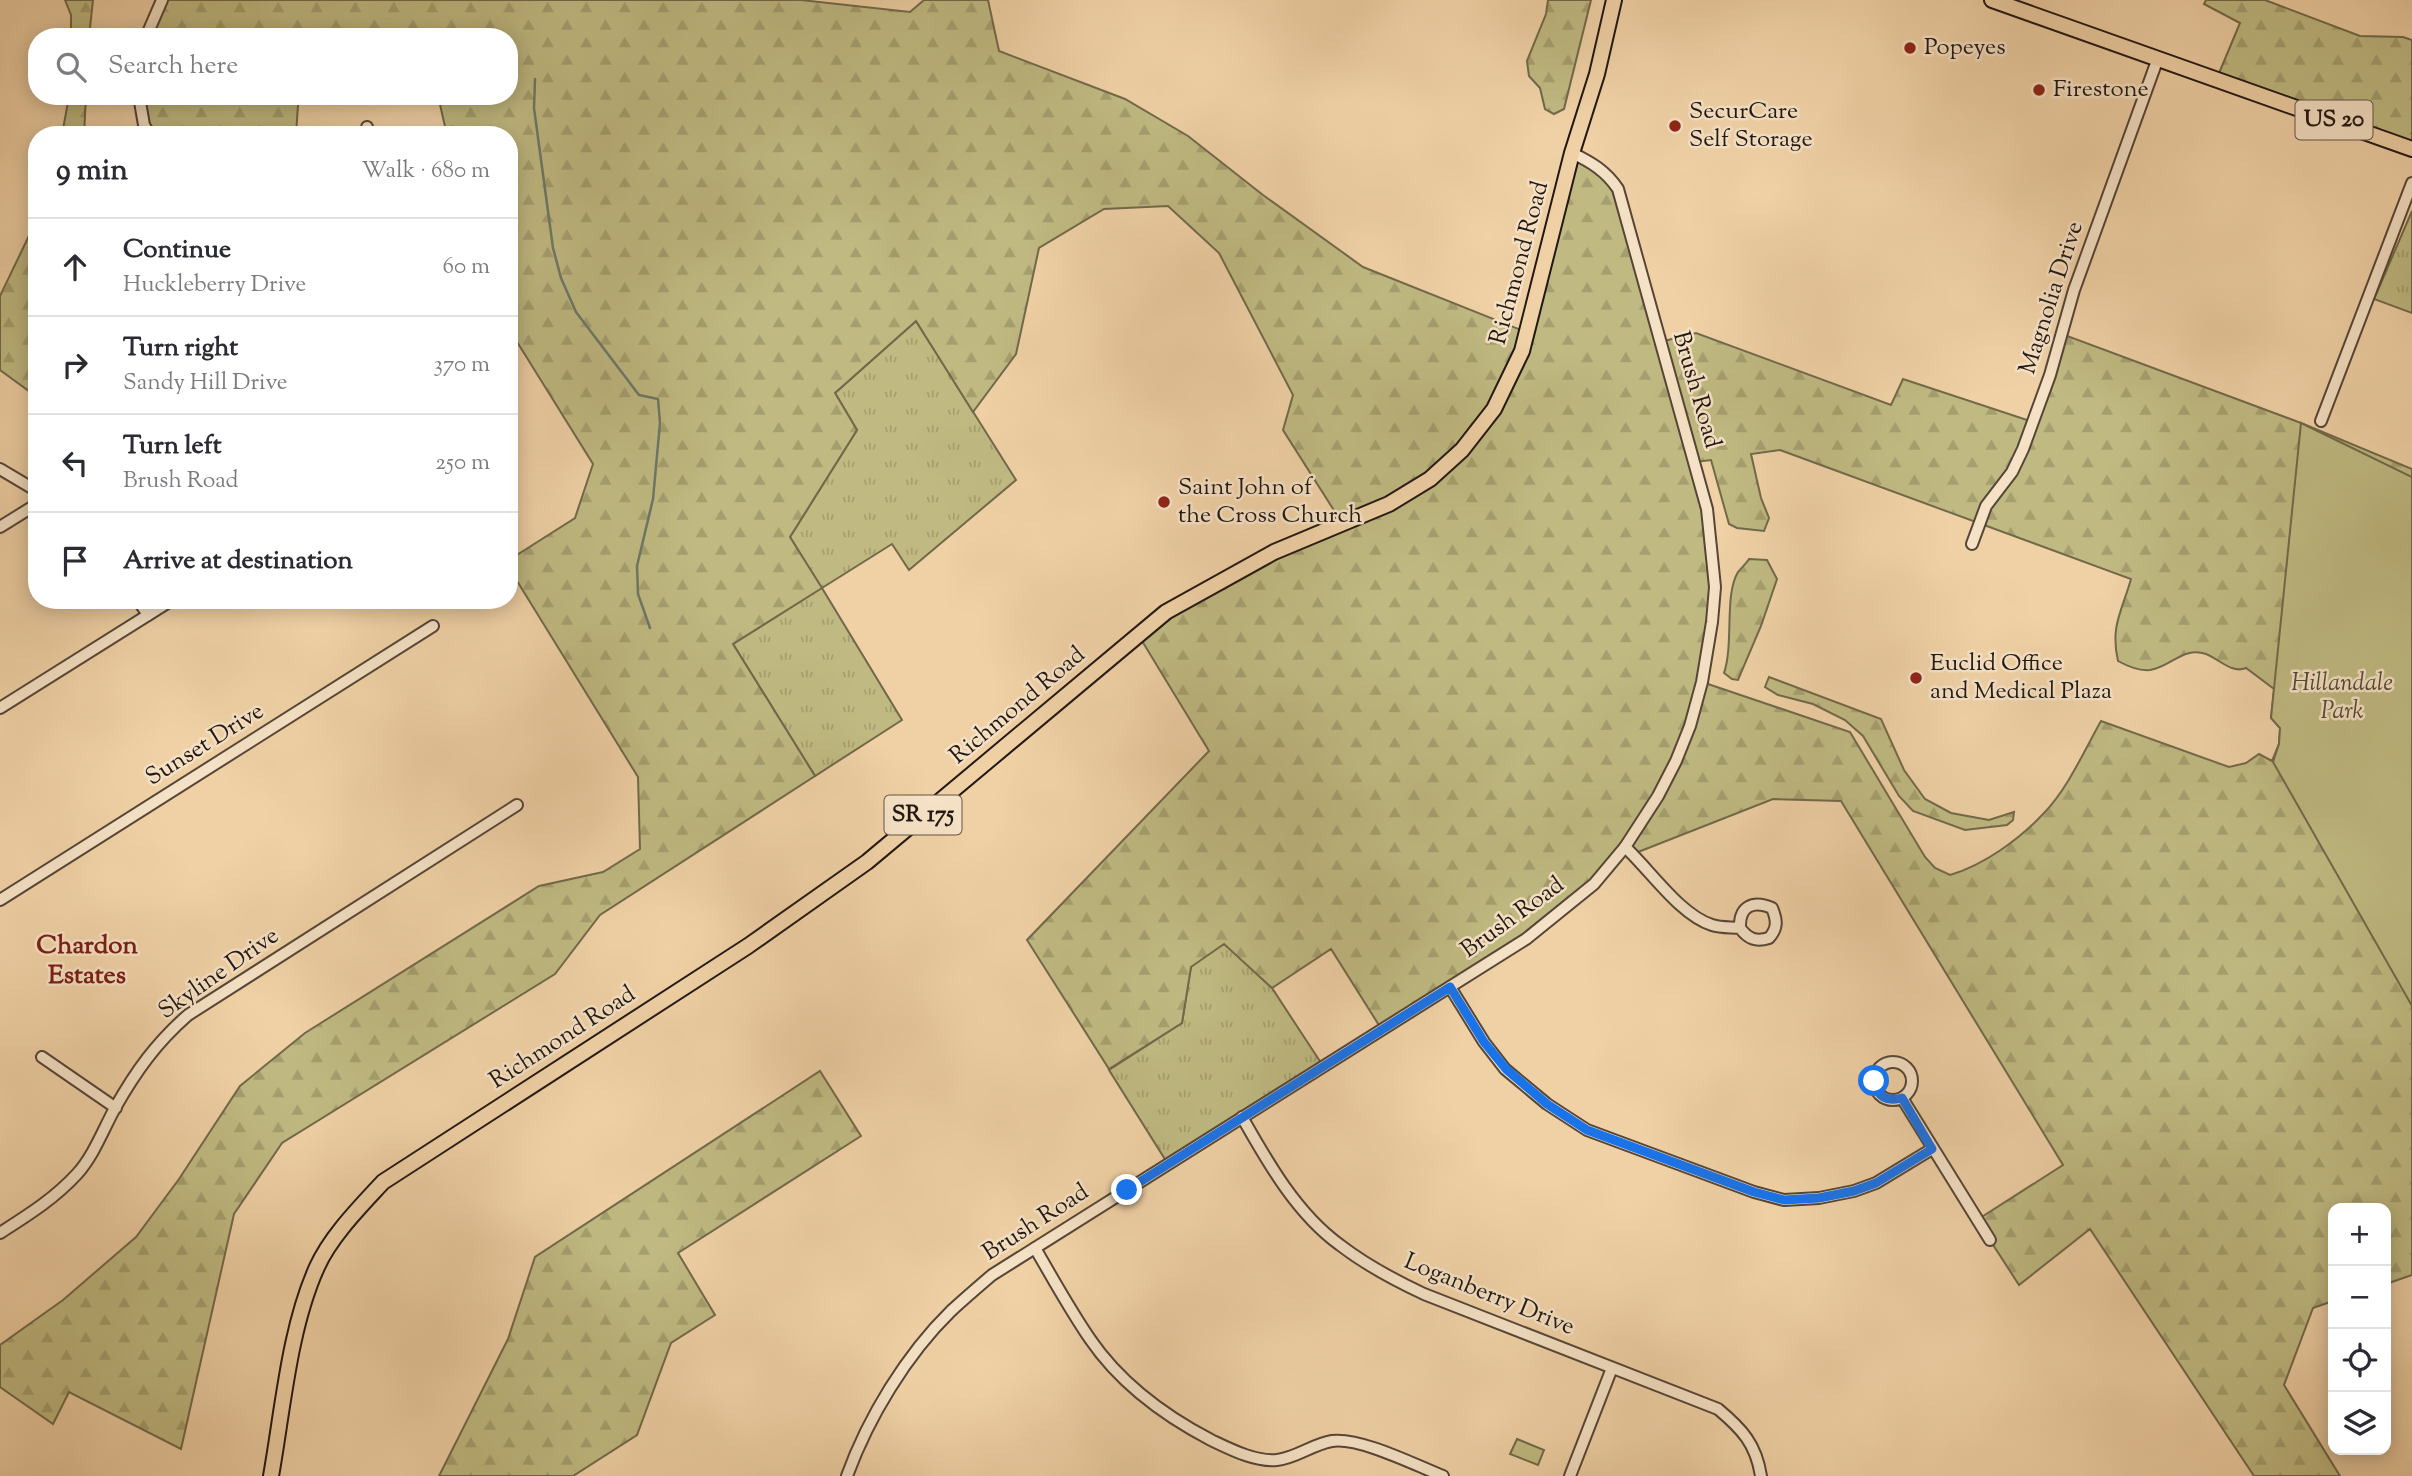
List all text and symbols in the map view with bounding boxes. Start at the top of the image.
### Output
search box [28,28,518,105]
place label: Popeyes [1924,31,2006,65]
marker: Popeyes [1902,40,1918,56]
icon: search [52,48,90,86]
text: Search here [108,48,238,85]
place label: Firestone [2053,73,2149,107]
marker: Firestone [2031,82,2047,98]
place label: SecurCare Self Storage [1689,95,1813,157]
road number: US 20 [2296,100,2372,140]
marker: SecurCare Self Storage [1667,118,1683,134]
text: 9 min [56,150,128,193]
text: Walk · 680 m [361,155,490,188]
street label: Richmond Road [1482,177,1558,349]
street label: Magnolia Drive [2011,217,2093,379]
text: Continue [123,232,231,269]
icon: ahead [56,248,94,286]
text: 60 m [442,251,490,284]
text: Huckleberry Drive [123,269,306,302]
street label: Brush Road [1663,327,1729,453]
text: Turn right [123,330,238,367]
icon: right [56,346,94,384]
text: 370 m [434,349,490,382]
text: Sandy Hill Drive [123,367,288,400]
text: Turn left [123,428,222,465]
icon: left [56,444,94,482]
text: 250 m [435,447,490,480]
text: Brush Road [123,465,239,498]
place label: Saint John of the Cross Church [1178,471,1362,533]
marker: Saint John of the Cross Church [1156,494,1172,510]
icon: arrive [56,542,94,580]
text: Arrive at destination [123,543,353,580]
street label: Richmond Road [943,639,1094,773]
place label: Euclid Office and Medical Plaza [1930,647,2112,709]
park label: Hillandale Park [2291,667,2393,729]
marker: Euclid Office and Medical Plaza [1908,670,1924,686]
street label: Sunset Drive [139,695,271,795]
road number: SR 175 [884,796,962,834]
street label: Brush Road [1454,869,1572,967]
street label: Skyline Drive [152,920,286,1028]
district label: Chardon Estates [36,928,138,995]
street label: Richmond Road [483,978,643,1098]
route start [1858,1065,1889,1096]
route end [1111,1174,1142,1205]
street label: Brush Road [976,1176,1096,1270]
map controls [2328,1203,2391,1455]
button: + [2328,1203,2391,1266]
street label: Loganberry Drive [1399,1245,1579,1345]
button: − [2328,1266,2391,1329]
button: locate [2328,1329,2391,1392]
button: layers [2328,1392,2391,1455]

